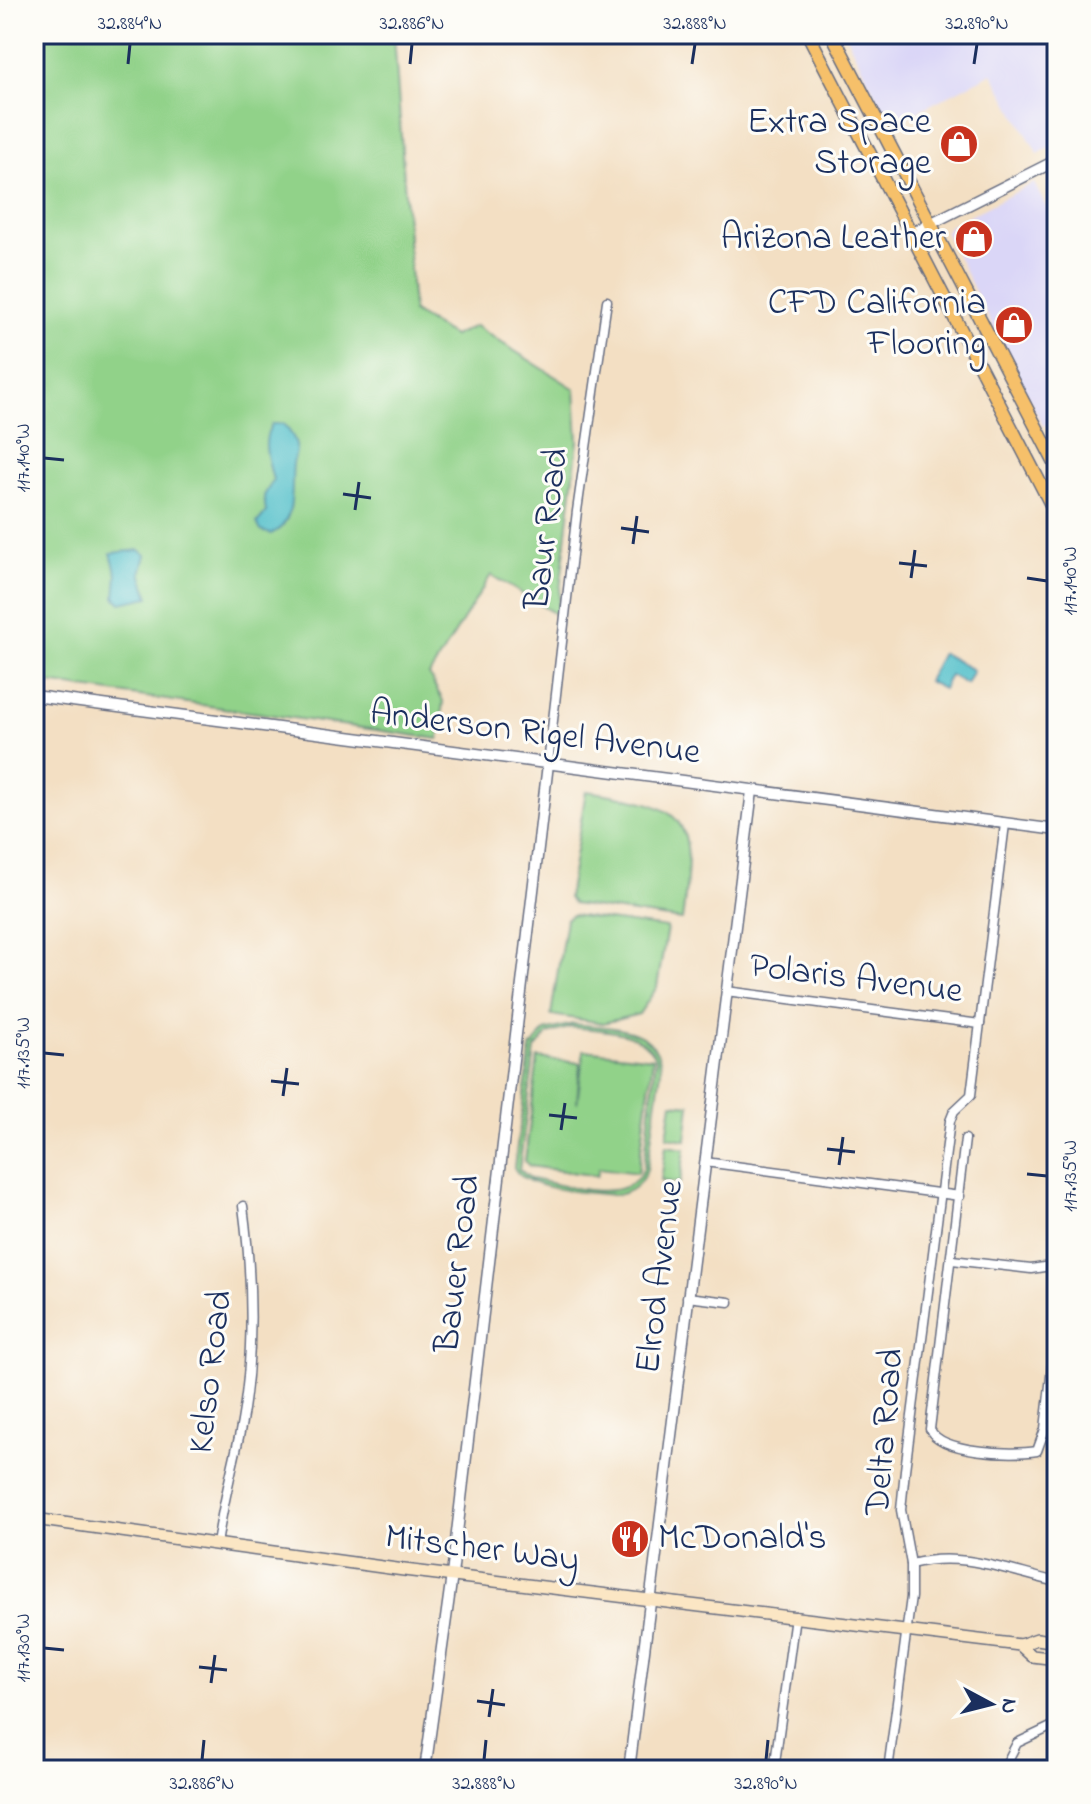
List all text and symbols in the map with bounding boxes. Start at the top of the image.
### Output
text: 32.884°N [98,10,162,39]
text: 32.886°N [380,10,444,39]
text: 32.888°N [663,10,727,39]
text: 32.890°N [945,10,1009,39]
place label: Extra Space Storage [747,97,932,191]
shop icon: Extra Space Storage [938,123,980,165]
place label: Arizona Leather [721,213,947,266]
shop icon: Arizona Leather [953,218,995,260]
place label: CFD California Flooring [768,278,986,372]
shop icon: CFD California Flooring [993,304,1035,346]
text: 117.140°W [10,423,39,493]
street label: Baur Road [512,445,584,614]
text: 117.140°W [1057,546,1086,616]
street label: Anderson Rigel Avenue [367,687,704,781]
street label: Polaris Avenue [746,941,967,1019]
text: 117.135°W [10,1017,39,1089]
text: 117.135°W [1057,1140,1086,1212]
street label: Bauer Road [422,1172,496,1357]
street label: Elrod Avenue [623,1176,699,1377]
street label: Kelso Road [176,1287,248,1457]
street label: Delta Road [852,1346,920,1519]
street label: Mitscher Way [382,1512,582,1588]
place label: McDonald's [658,1513,827,1566]
restaurant icon: McDonald's [609,1518,651,1560]
text: 117.130°W [10,1613,39,1683]
north arrow [951,1664,1031,1744]
text: N [991,1697,1025,1715]
text: 32.886°N [170,1770,234,1799]
text: 32.888°N [452,1770,516,1799]
text: 32.890°N [734,1770,798,1799]

